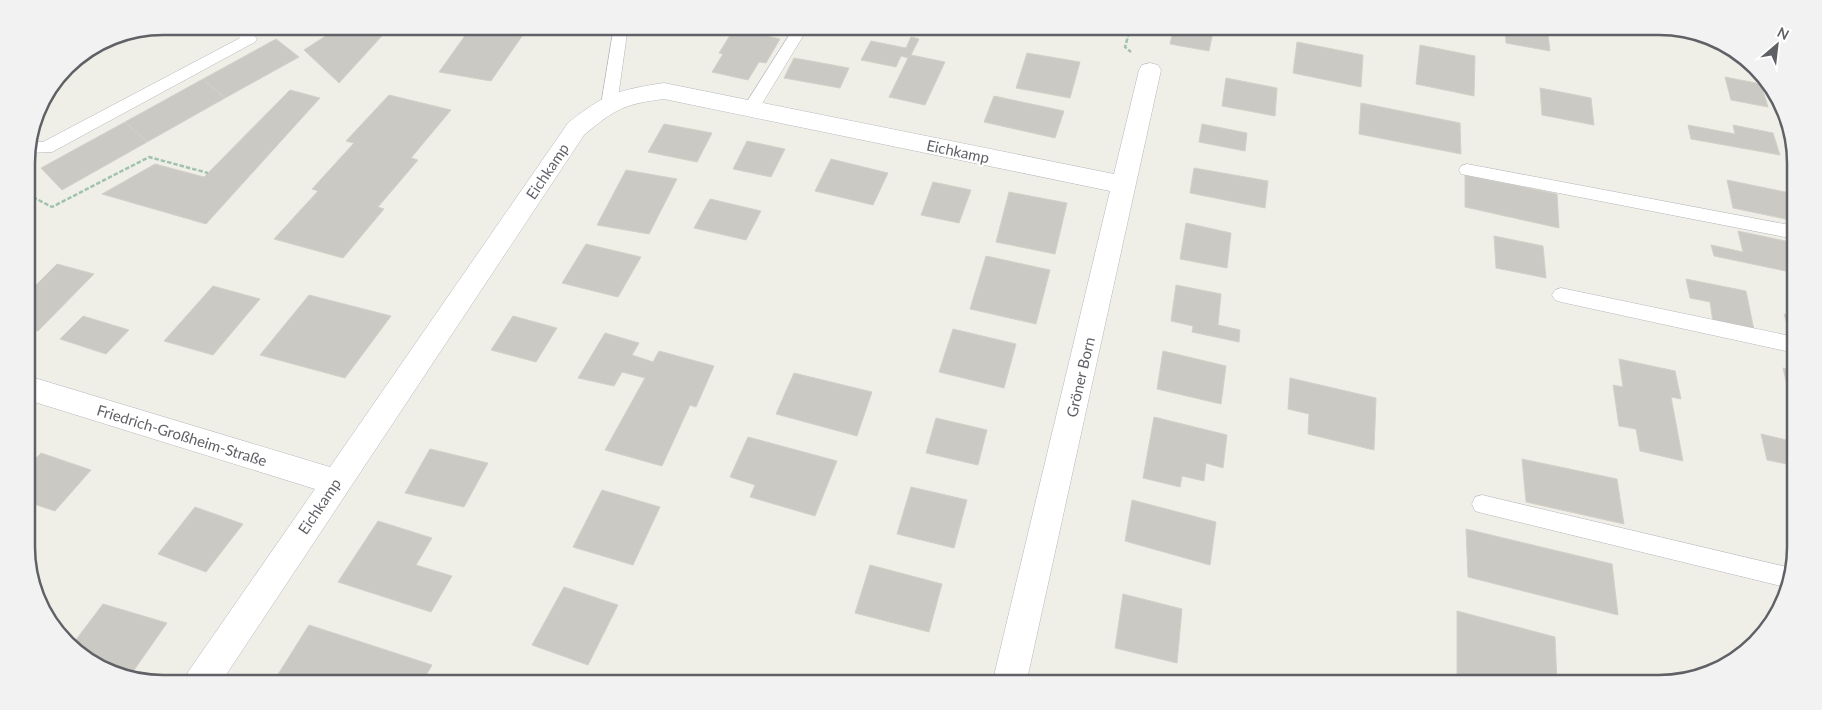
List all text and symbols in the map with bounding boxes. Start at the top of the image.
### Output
north arrow [1752,20,1802,70]
text: N [1775,23,1792,43]
street label: Eichkamp [925,136,991,166]
street label: Eichkamp [522,140,572,202]
street label: Gröner Born [1062,335,1098,419]
street label: Friedrich-Großheim-Straße [95,401,269,470]
street label: Eichkamp [294,475,344,537]

